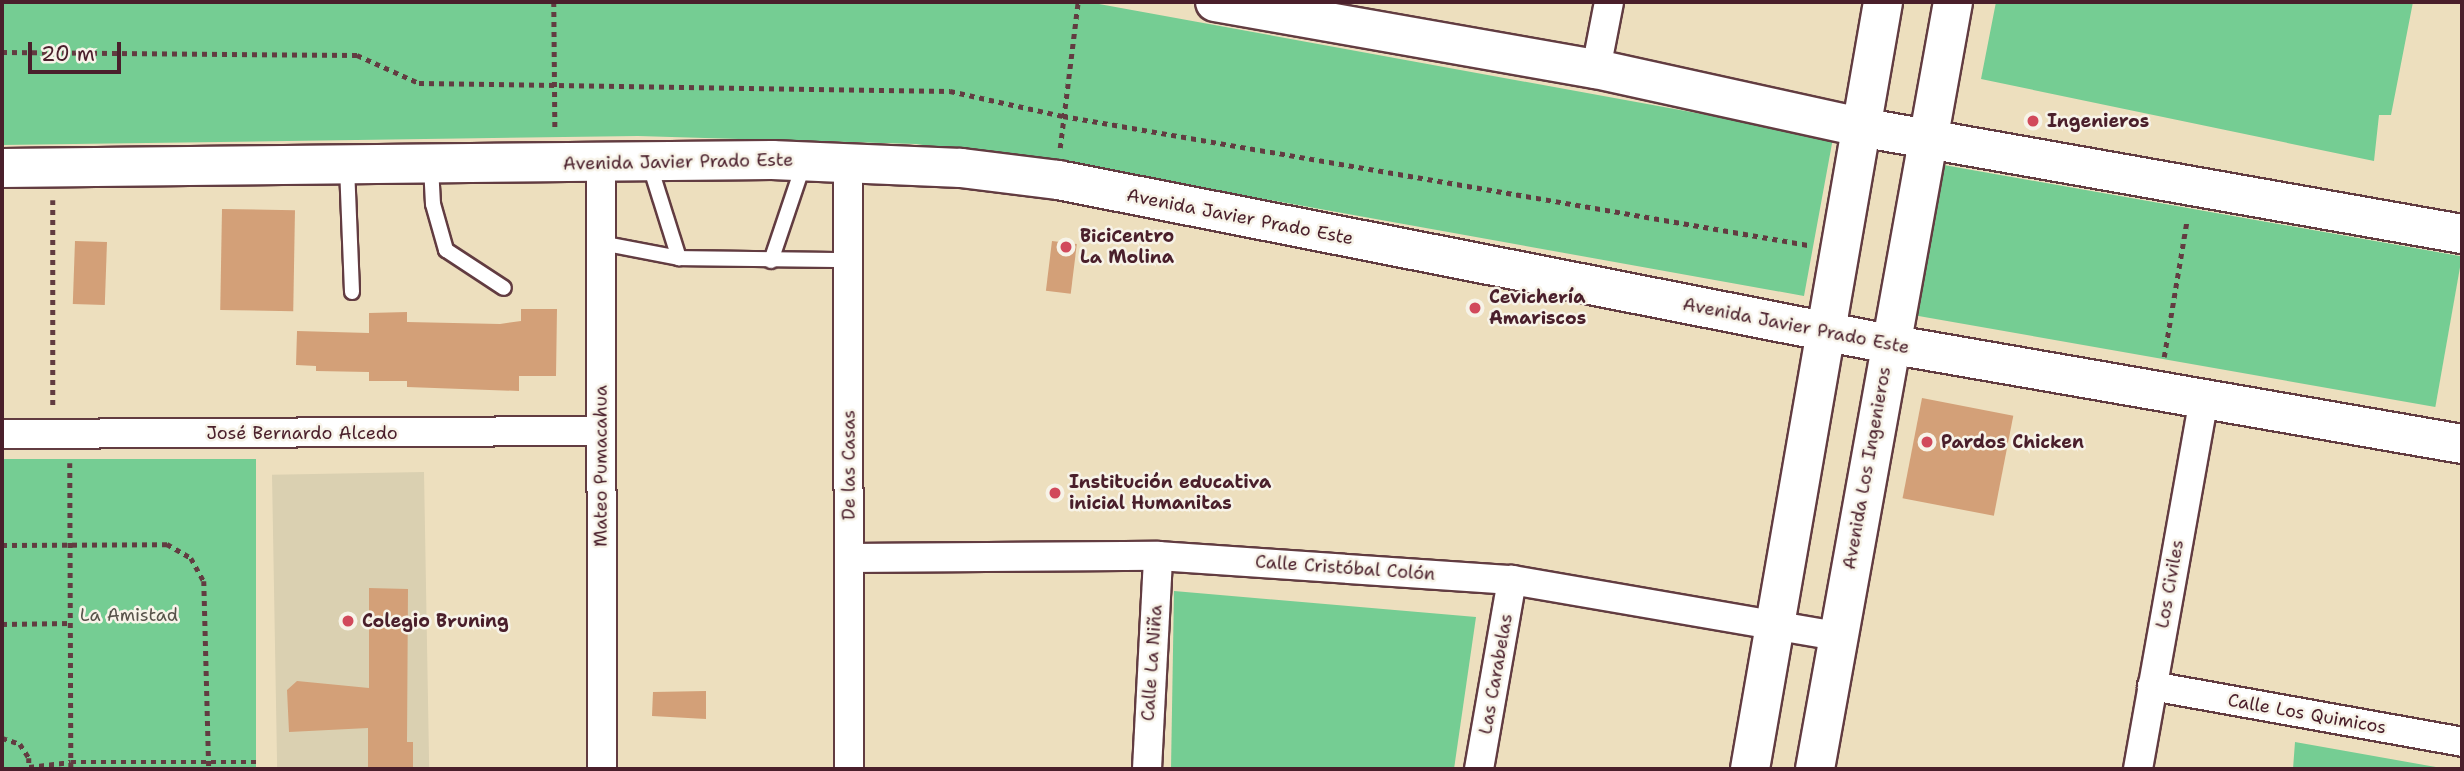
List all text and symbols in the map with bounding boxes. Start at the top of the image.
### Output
scale bar [32,28,124,72]
text: 20 m [41,40,95,68]
place label: Ingenieros [2047,110,2149,132]
marker: Ingenieros [2025,113,2041,129]
street label: Avenida Javier Prado Este [563,149,793,175]
street label: Avenida Javier Prado Este [1125,184,1355,250]
place label: BiciCentro La Molina [1080,226,1174,268]
marker: BiciCentro La Molina [1058,239,1074,255]
place label: Cevichería Amariscos [1489,287,1586,330]
street label: Avenida Javier Prado Este [1681,293,1911,359]
marker: Cevichería Amariscos [1467,300,1483,316]
street label: Avenida Los Ingenieros [1838,365,1896,571]
street label: Mateo Pumacahua [590,385,612,547]
street label: De las Casas [838,410,860,520]
street label: José Bernardo Alcedo [206,422,398,444]
place label: Pardos Chicken [1941,431,2084,453]
marker: Pardos Chicken [1919,434,1935,450]
place label: Institución educativa inicial Humanitas [1069,472,1271,514]
marker: Institución educativa inicial Humanitas [1047,485,1063,501]
street label: Los Civiles [2152,538,2188,630]
street label: Calle Cristóbal Colón [1254,551,1436,585]
park label: La Amistad [80,604,178,626]
street label: Calle La Niña [1137,604,1167,722]
place label: Colegio Bruning [362,610,509,632]
street label: Las Carabelas [1475,612,1517,736]
marker: Colegio Bruning [340,613,356,629]
street label: Calle Los Quimicos [2226,689,2388,739]

